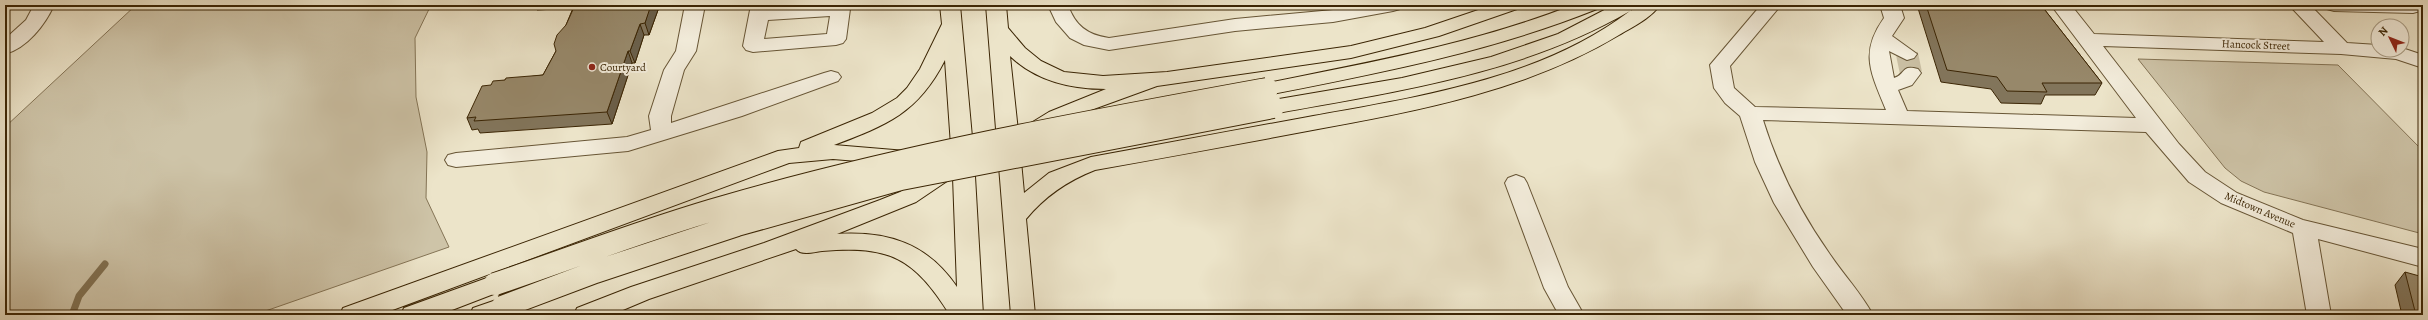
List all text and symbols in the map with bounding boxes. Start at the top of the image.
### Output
north arrow [2370,18,2410,58]
text: N [2375,23,2391,40]
street label: Hancock Street [2221,36,2291,54]
place label: Courtyard [600,60,646,75]
marker: Courtyard [587,62,597,72]
street label: Midtown Avenue [2222,188,2298,232]

